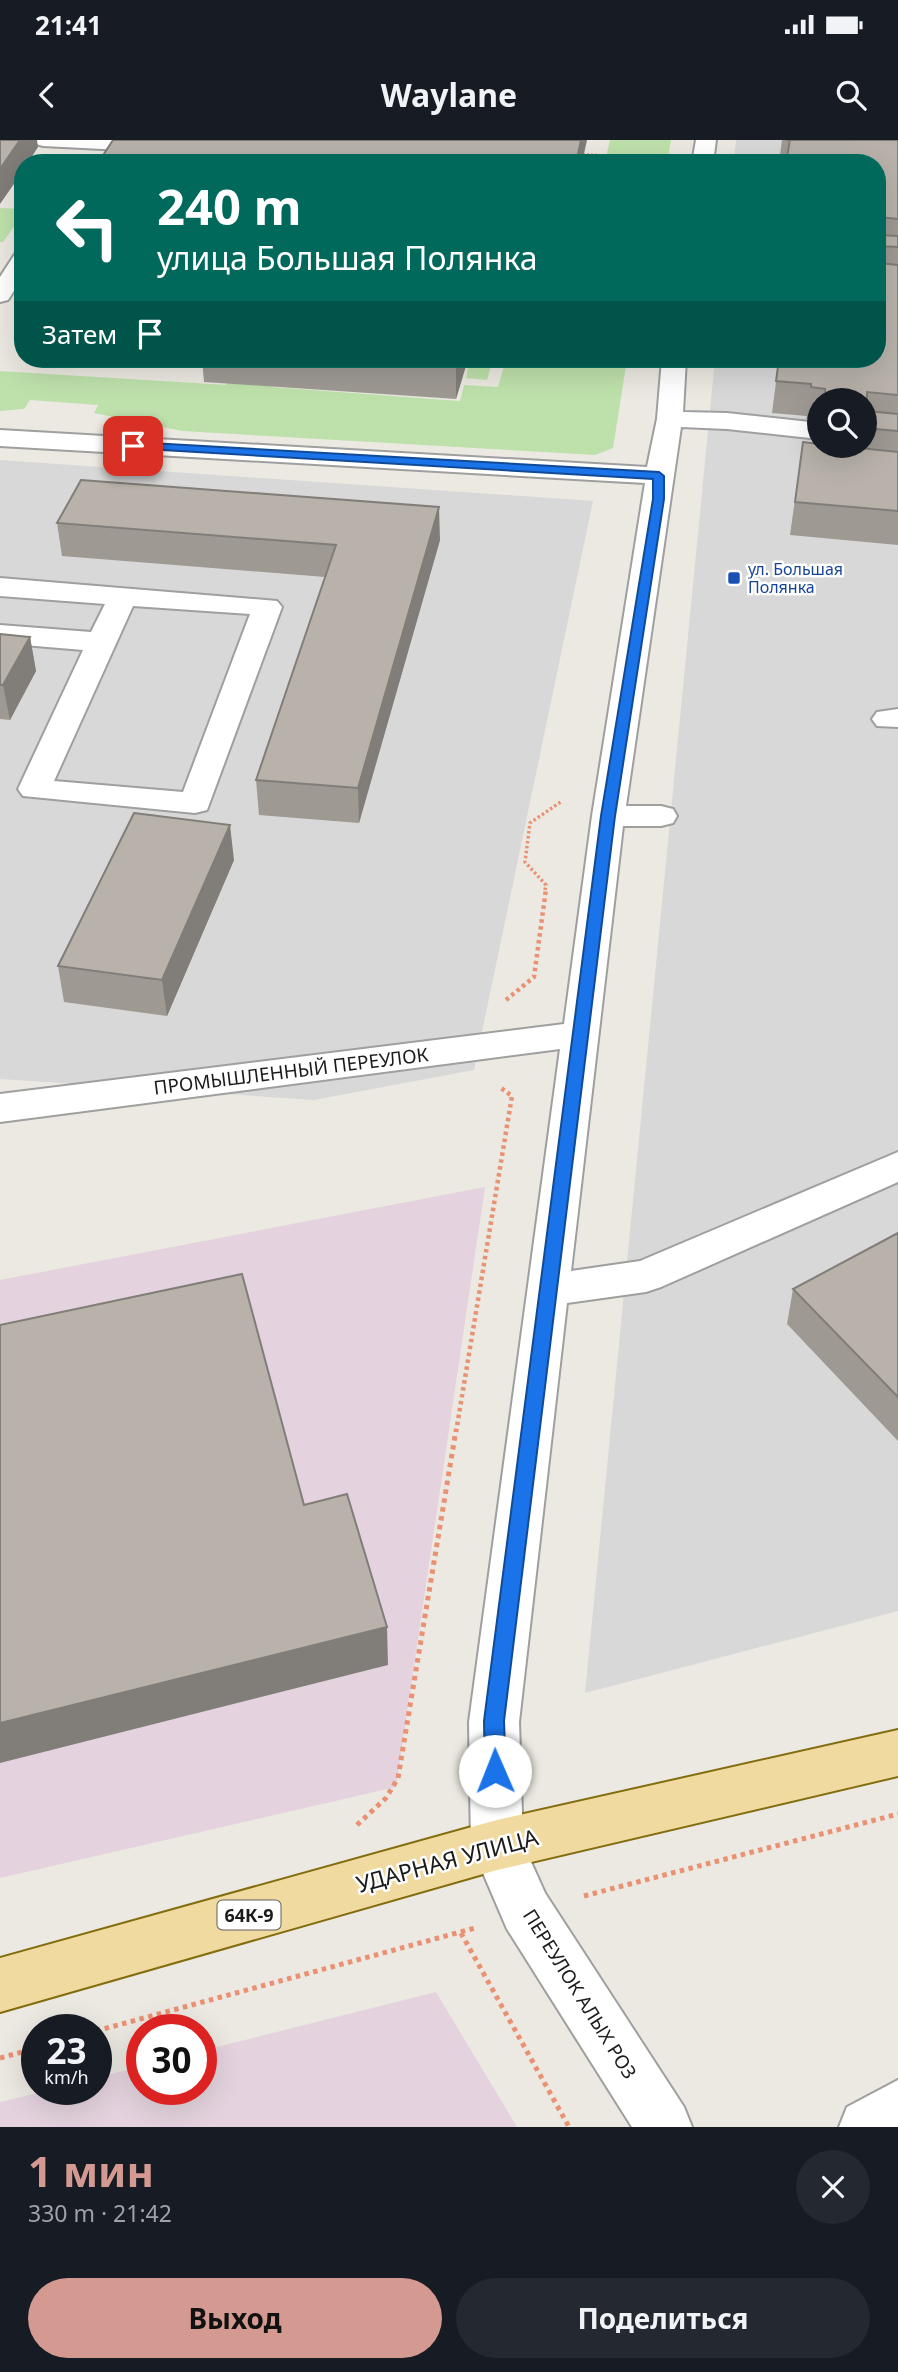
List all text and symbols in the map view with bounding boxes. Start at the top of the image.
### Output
text: 21:41 [35,7,102,43]
text: Waylane [381,73,517,116]
icon: back [28,76,66,114]
icon: search [832,76,870,114]
text: 240 m [157,173,302,239]
icon: left [42,182,133,273]
text: улица Большая Полянка [157,236,538,279]
icon: arrive [131,315,169,353]
text: Затем [42,316,117,352]
map controls [807,388,877,458]
button: search [807,388,877,458]
pin [103,416,163,476]
icon: arrive [114,427,152,465]
place label: ул. Большая Полянка [748,558,843,598]
marker: ул. Большая Полянка [726,570,742,586]
street label: ПРОМЫШЛЕННЫЙ ПЕРЕУЛОК [152,1041,430,1101]
position arrow [458,1734,532,1808]
street label: УДАРНАЯ УЛИЦА [353,1820,542,1900]
road number: 64К-9 [218,1900,280,1930]
street label: ПЕРЕУЛОК АЛЫХ РОЗ [517,1904,643,2084]
speed limit sign: 30 [126,2014,217,2105]
text: 23 [46,2027,87,2074]
text: km/h [44,2065,89,2089]
text: 1 мин [28,2142,154,2199]
button: close [796,2150,870,2224]
text: 330 m · 21:42 [28,2197,172,2229]
button: Выход [28,2278,442,2358]
button: Поделиться [456,2278,870,2358]

